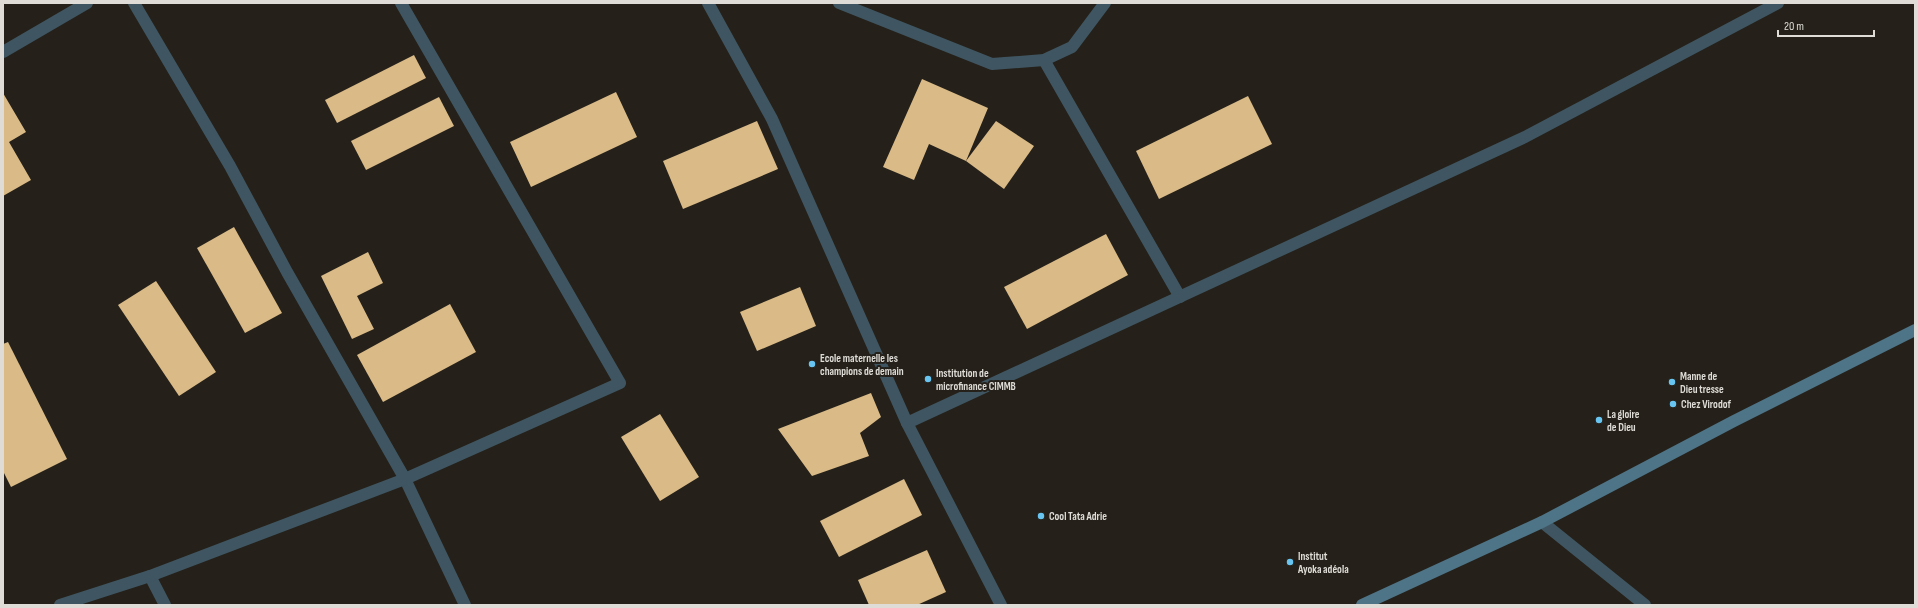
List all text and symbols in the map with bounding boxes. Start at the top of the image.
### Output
scale bar [1778,12,1874,38]
text: 20 m [1784,19,1804,34]
place label: Ecole maternelle les champions de demain [820,352,904,378]
marker: Ecole maternelle les champions de demain [807,359,817,369]
place label: Institution de microfinance CIMMB [936,367,1016,393]
place label: Manne de Dieu tresse [1680,370,1724,396]
marker: Institution de microfinance CIMMB [923,374,933,384]
marker: Manne de Dieu tresse [1667,377,1677,387]
place label: Chez Virodof [1681,398,1731,411]
marker: Chez Virodof [1668,399,1678,409]
place label: La gloire de Dieu [1607,408,1640,434]
marker: La gloire de Dieu [1594,415,1604,425]
place label: Cool Tata Adrie [1049,510,1107,523]
marker: Cool Tata Adrie [1036,511,1046,521]
place label: Institut Ayoka adéola [1297,550,1349,576]
marker: Institut Ayoka adéola [1285,557,1295,567]

